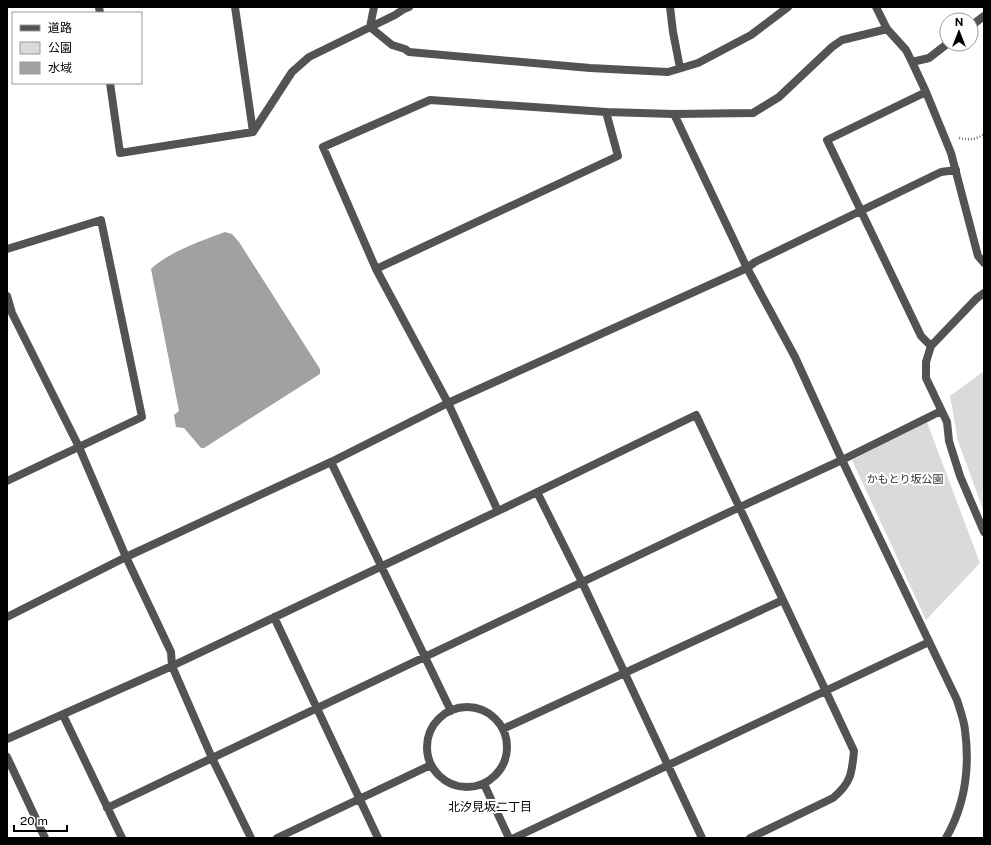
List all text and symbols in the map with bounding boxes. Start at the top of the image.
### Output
legend [12,12,142,84]
north arrow [939,12,979,52]
text: N [955,16,963,28]
text: 道路 [48,21,72,35]
text: 公園 [48,41,72,55]
text: 水域 [48,61,72,75]
park label: かもとり坂公園 [867,473,943,485]
district label: 北汐見坂二丁目 [448,800,532,814]
scale bar [14,807,67,833]
text: 20 m [20,814,48,828]

